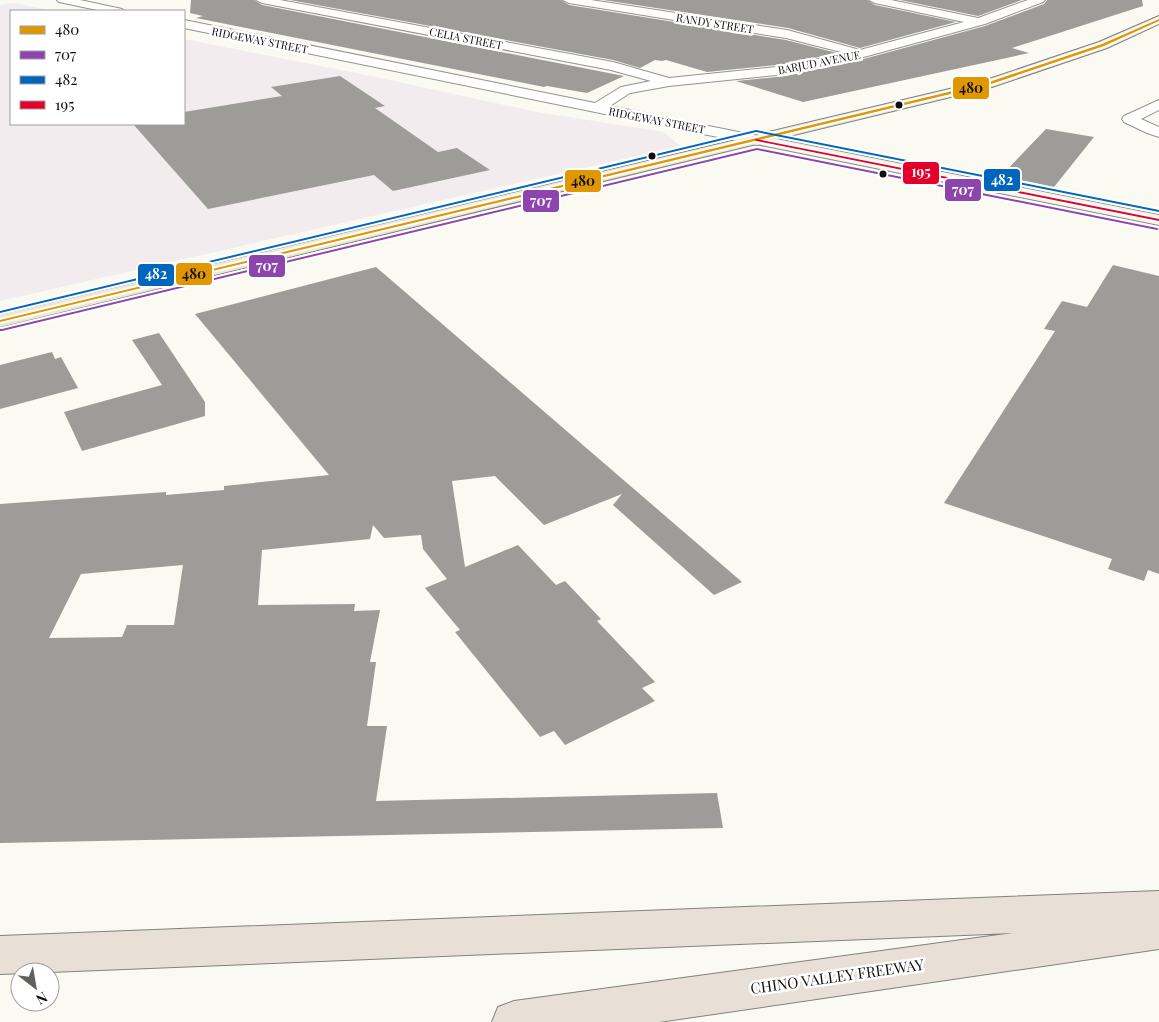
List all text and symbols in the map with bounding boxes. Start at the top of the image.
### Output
street label: RANDY STREET [675,9,755,37]
legend [10,10,185,125]
text: 480 [55,19,79,39]
street label: RIDGEWAY STREET [210,23,310,57]
street label: CELIA STREET [428,24,504,52]
text: 707 [55,44,76,64]
street label: BARJUD AVENUE [776,47,862,77]
text: 482 [55,69,77,89]
line badge: 480 [952,76,990,100]
text: 480 [959,78,983,97]
text: 195 [55,94,74,114]
unlabelled marker [894,100,904,110]
street label: RIDGEWAY STREET [607,103,707,137]
unlabelled marker [647,151,657,161]
line badge: 195 [902,161,940,185]
text: 195 [911,162,931,181]
line badge: 482 [983,168,1021,192]
line badge: 480 [564,169,602,193]
unlabelled marker [878,169,888,179]
text: 482 [991,170,1013,189]
text: 480 [571,171,595,190]
line badge: 707 [944,178,982,202]
text: 707 [952,180,975,199]
line badge: 707 [522,189,560,213]
text: 707 [530,191,553,210]
line badge: 707 [248,254,286,278]
text: 707 [256,256,279,275]
line badge: 480 [175,262,213,286]
line badge: 482 [137,263,175,287]
text: 482 [145,264,167,283]
text: 480 [182,264,206,283]
street label: CHINO VALLEY FREEWAY [749,954,925,998]
north arrow [10,962,60,1012]
text: N [33,988,51,1009]

